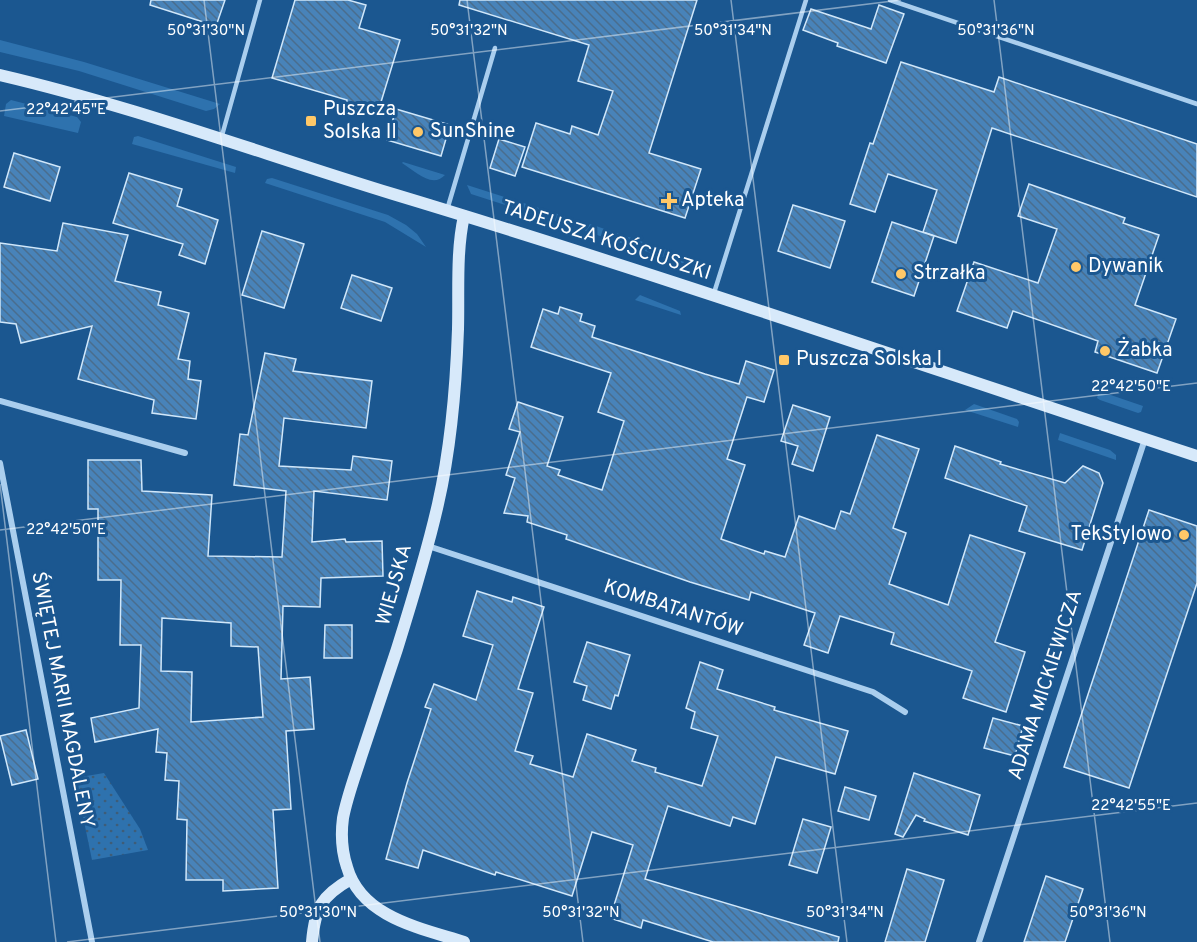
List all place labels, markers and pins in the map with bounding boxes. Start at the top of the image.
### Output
place label: Puszcza Solska II [323,97,397,146]
marker: Puszcza Solska II [304,114,318,128]
place label: SunShine [430,119,515,145]
marker: SunShine [411,125,425,139]
place label: Apteka [681,188,744,214]
marker: Apteka [662,194,676,208]
place label: Dywanik [1088,254,1164,280]
marker: Dywanik [1069,260,1083,274]
place label: Strzałka [913,261,986,287]
marker: Strzałka [894,267,908,281]
place label: Żabka [1117,337,1172,364]
marker: Żabka [1098,344,1112,358]
place label: Puszcza Solska I [796,347,942,373]
marker: Puszcza Solska I [777,353,791,367]
place label: TekStylowo [1071,522,1172,548]
marker: TekStylowo [1177,528,1191,542]

